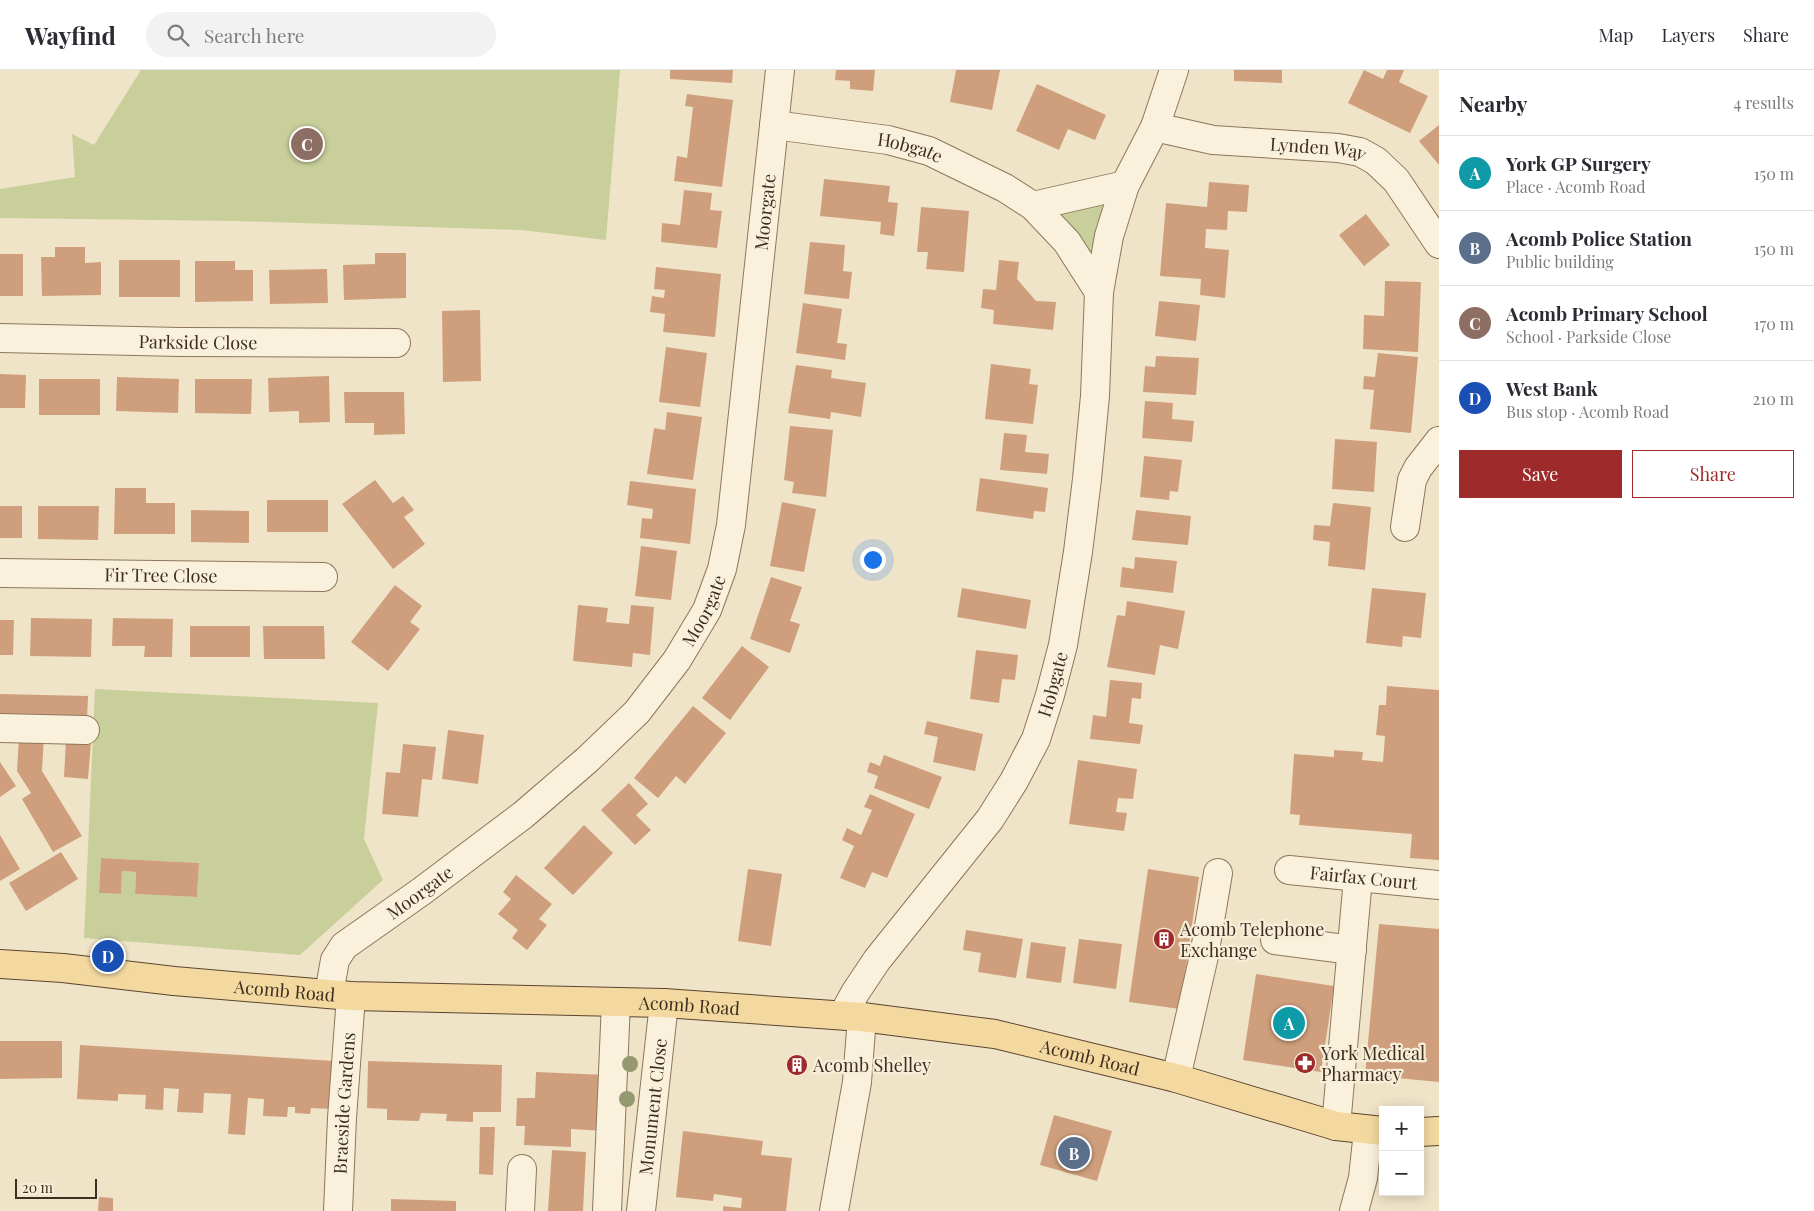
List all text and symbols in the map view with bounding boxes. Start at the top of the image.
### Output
search box [146,12,496,57]
text: Wayfind [25,19,116,51]
icon: search [164,21,192,49]
text: Search here [204,22,304,48]
text: Map [1598,23,1633,47]
text: Layers [1661,23,1715,47]
text: Share [1743,23,1789,47]
text: Nearby [1459,89,1528,117]
text: 4 results [1733,92,1794,113]
pin: C [291,125,323,163]
street label: Hobgate [876,127,947,168]
street label: Lynden Way [1269,132,1371,166]
text: York GP Surgery [1506,150,1651,176]
text: A [1470,163,1480,184]
text: 150 m [1754,163,1794,184]
street label: Moorgate [749,172,781,252]
text: Place · Acomb Road [1506,176,1646,197]
text: Acomb Police Station [1506,225,1692,251]
text: B [1470,238,1480,259]
text: 150 m [1754,238,1794,259]
text: Public building [1506,251,1614,272]
text: Acomb Primary School [1506,300,1708,326]
text: C [1469,313,1481,334]
text: 170 m [1754,313,1794,334]
text: School · Parkside Close [1506,326,1671,347]
street label: Parkside Close [138,329,257,354]
text: West Bank [1506,375,1598,401]
text: D [1469,388,1481,409]
text: 210 m [1753,388,1794,409]
text: Bus stop · Acomb Road [1506,401,1669,422]
button: Save [1459,450,1622,498]
button: Share [1632,450,1794,498]
your location [860,547,886,573]
street label: Fir Tree Close [104,562,218,588]
street label: Moorgate [676,571,731,651]
street label: Hobgate [1032,649,1073,720]
street label: Moorgate [382,860,458,924]
street label: Fairfax Court [1309,860,1419,895]
place label: Acomb Telephone Exchange [1179,917,1324,962]
building icon: Acomb Telephone Exchange [1152,927,1176,951]
pin: D [92,937,124,975]
street label: Acomb Road [232,974,337,1007]
street label: Acomb Road [637,990,741,1020]
pin: A [1273,1004,1305,1042]
street label: Braeside Gardens [328,1031,360,1175]
street label: Acomb Road [1037,1033,1143,1081]
street label: Monument Close [633,1037,672,1176]
place label: York Medical Pharmacy [1320,1041,1425,1086]
pharmacy icon: York Medical Pharmacy [1293,1051,1317,1075]
building icon: Acomb Shelley [785,1053,809,1077]
place label: Acomb Shelley [812,1053,931,1077]
map controls [1379,1106,1424,1196]
button: + [1379,1106,1424,1151]
pin: B [1058,1134,1090,1172]
button: − [1379,1151,1424,1196]
scale bar [15,1176,98,1199]
text: 20 m [22,1178,53,1197]

